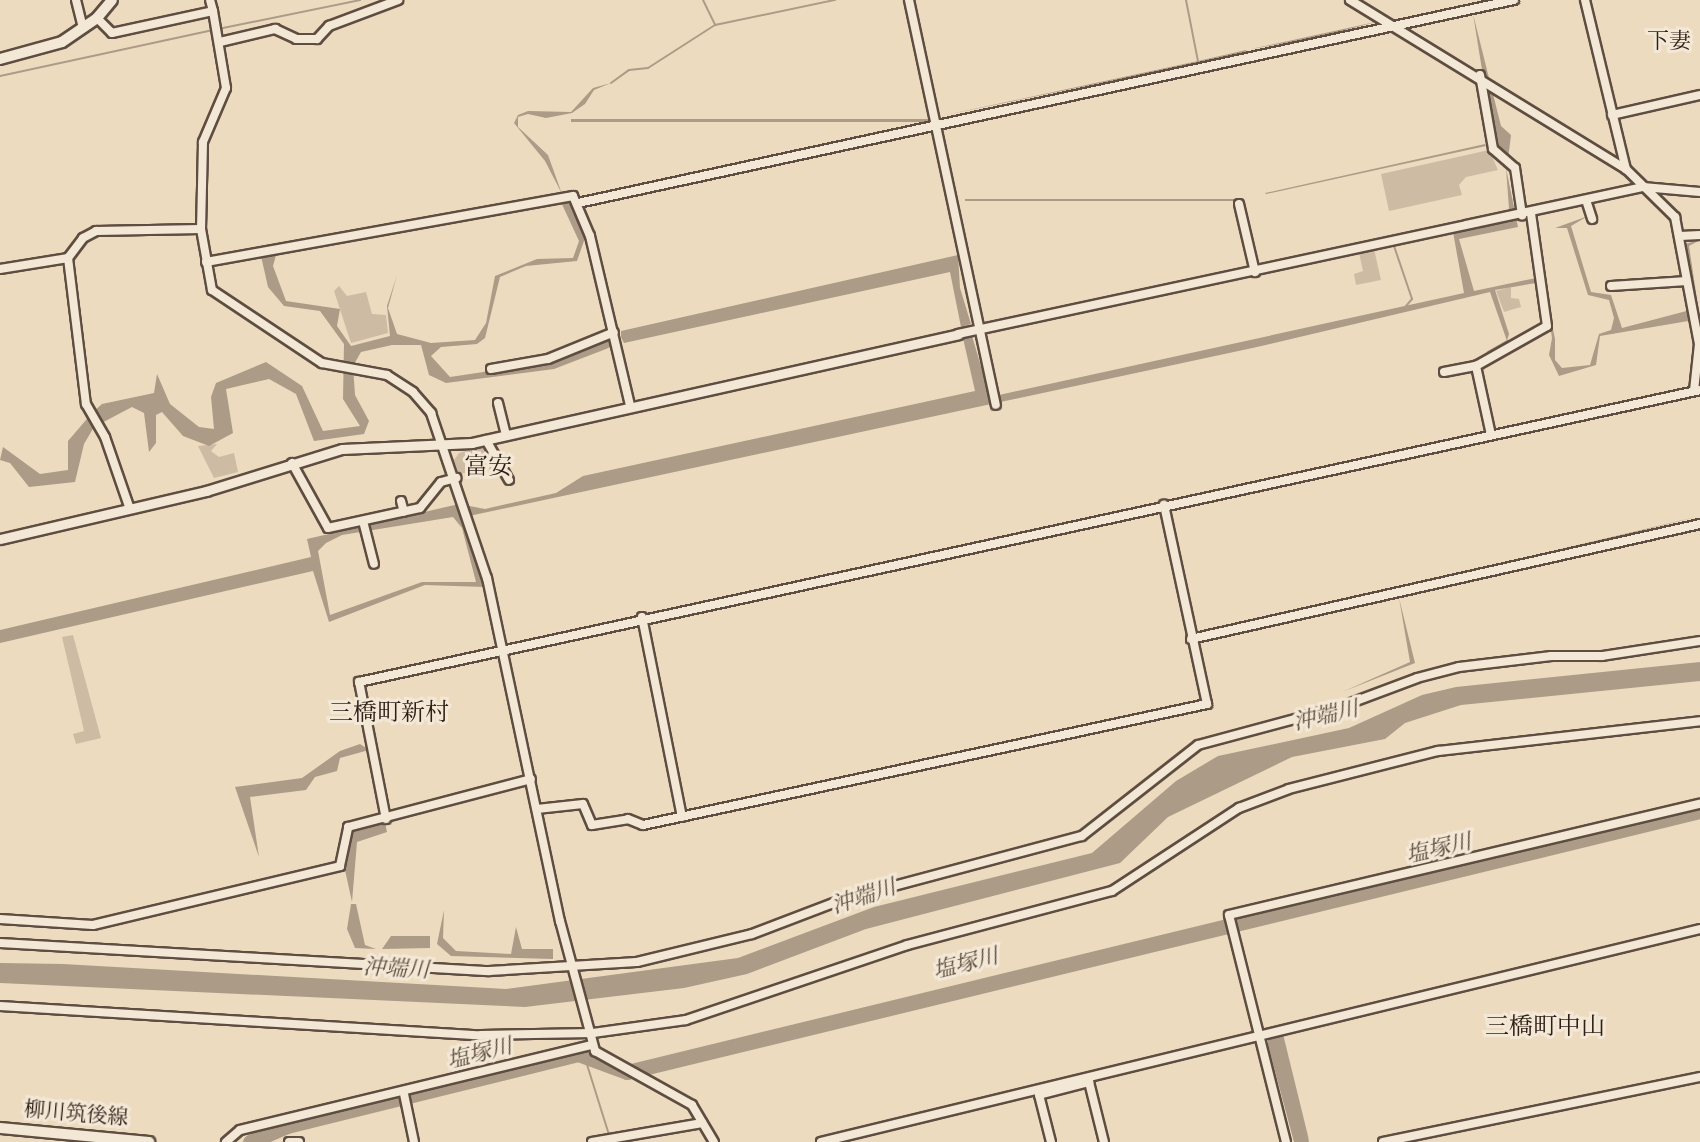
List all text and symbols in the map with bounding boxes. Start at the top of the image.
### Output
district label: 下妻 [1647,30,1691,56]
district label: 富安 [464,455,512,483]
water label: 沖端川 [1291,697,1361,737]
district label: 三橋町新村 [329,701,449,729]
water label: 塩塚川 [1404,830,1474,870]
water label: 沖端川 [829,875,899,921]
water label: 塩塚川 [931,944,1001,986]
water label: 沖端川 [362,955,430,985]
district label: 三橋町中山 [1485,1015,1605,1043]
water label: 塩塚川 [445,1034,515,1076]
street label: 柳川筑後線 [23,1098,129,1132]

